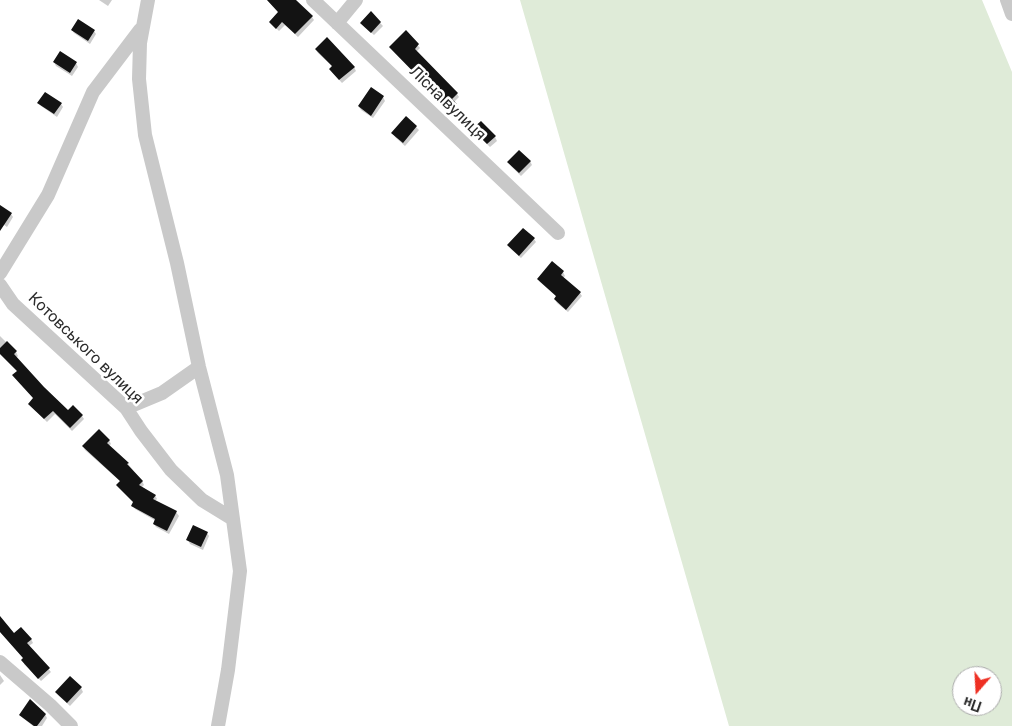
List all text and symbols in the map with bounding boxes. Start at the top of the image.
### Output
street label: Лісна вулиця [405,63,489,145]
street label: Котовського вулиця [24,289,146,409]
north arrow [952,666,1002,716]
text: Пн [961,694,983,715]

